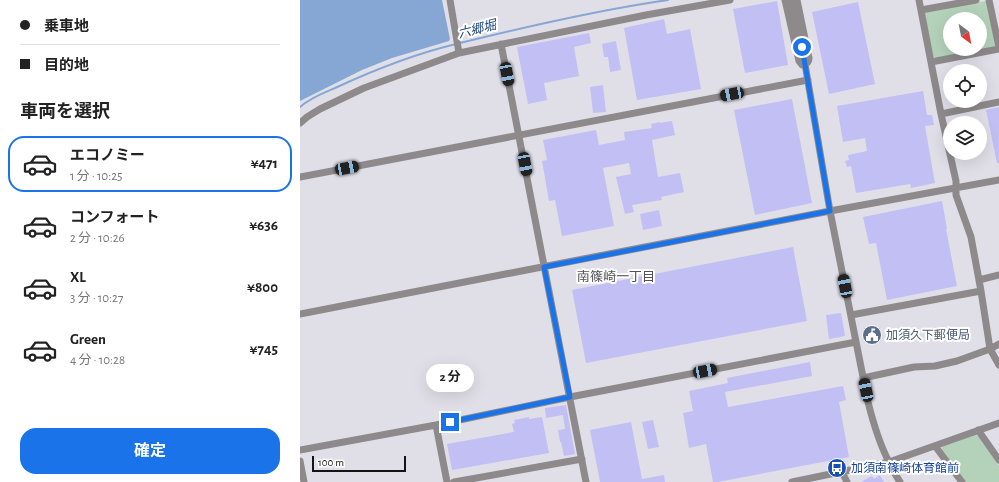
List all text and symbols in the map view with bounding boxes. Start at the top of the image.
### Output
north arrow [943,12,987,56]
map controls [943,12,987,160]
water label: 六郷堀 [456,18,499,41]
text: 乗車地 [44,19,89,34]
route start [793,38,811,56]
text: 目的地 [44,58,89,73]
car [499,61,515,87]
button: locate [943,64,987,108]
car [719,86,745,102]
text: 車両を選択 [20,103,110,121]
button: layers [943,116,987,160]
icon: car [22,146,58,182]
text: エコノミー [70,148,145,163]
car [517,151,533,177]
text: ¥471 [251,156,278,171]
car [334,160,360,176]
text: 1 分 · 10:25 [70,170,123,183]
icon: car [22,208,58,244]
text: コンフォート [70,210,160,225]
text: ¥636 [249,218,278,233]
text: 2 分 · 10:26 [70,232,125,245]
icon: car [22,270,58,306]
text: XL [70,270,86,285]
district label: 南篠崎一丁目 [577,270,655,284]
car [837,273,853,299]
text: ¥800 [247,280,278,295]
text: 3 分 · 10:27 [70,292,123,305]
public building icon: 加須久下郵便局 [861,324,883,346]
place label: 加須久下郵便局 [886,328,970,341]
icon: car [22,332,58,368]
text: Green [70,332,106,347]
text: ¥745 [250,342,278,357]
text: 4 分 · 10:28 [70,354,125,367]
car [692,363,718,379]
callout: 2 分 [426,364,474,392]
text: 2 分 [439,371,461,384]
car [858,377,874,403]
route end [441,413,459,431]
button: 確定 [20,428,280,474]
scale bar [312,454,406,473]
text: 100 m [318,457,344,468]
bus stop icon: 加須南篠崎体育館前 [826,457,848,479]
place label: 加須南篠崎体育館前 [851,461,959,474]

